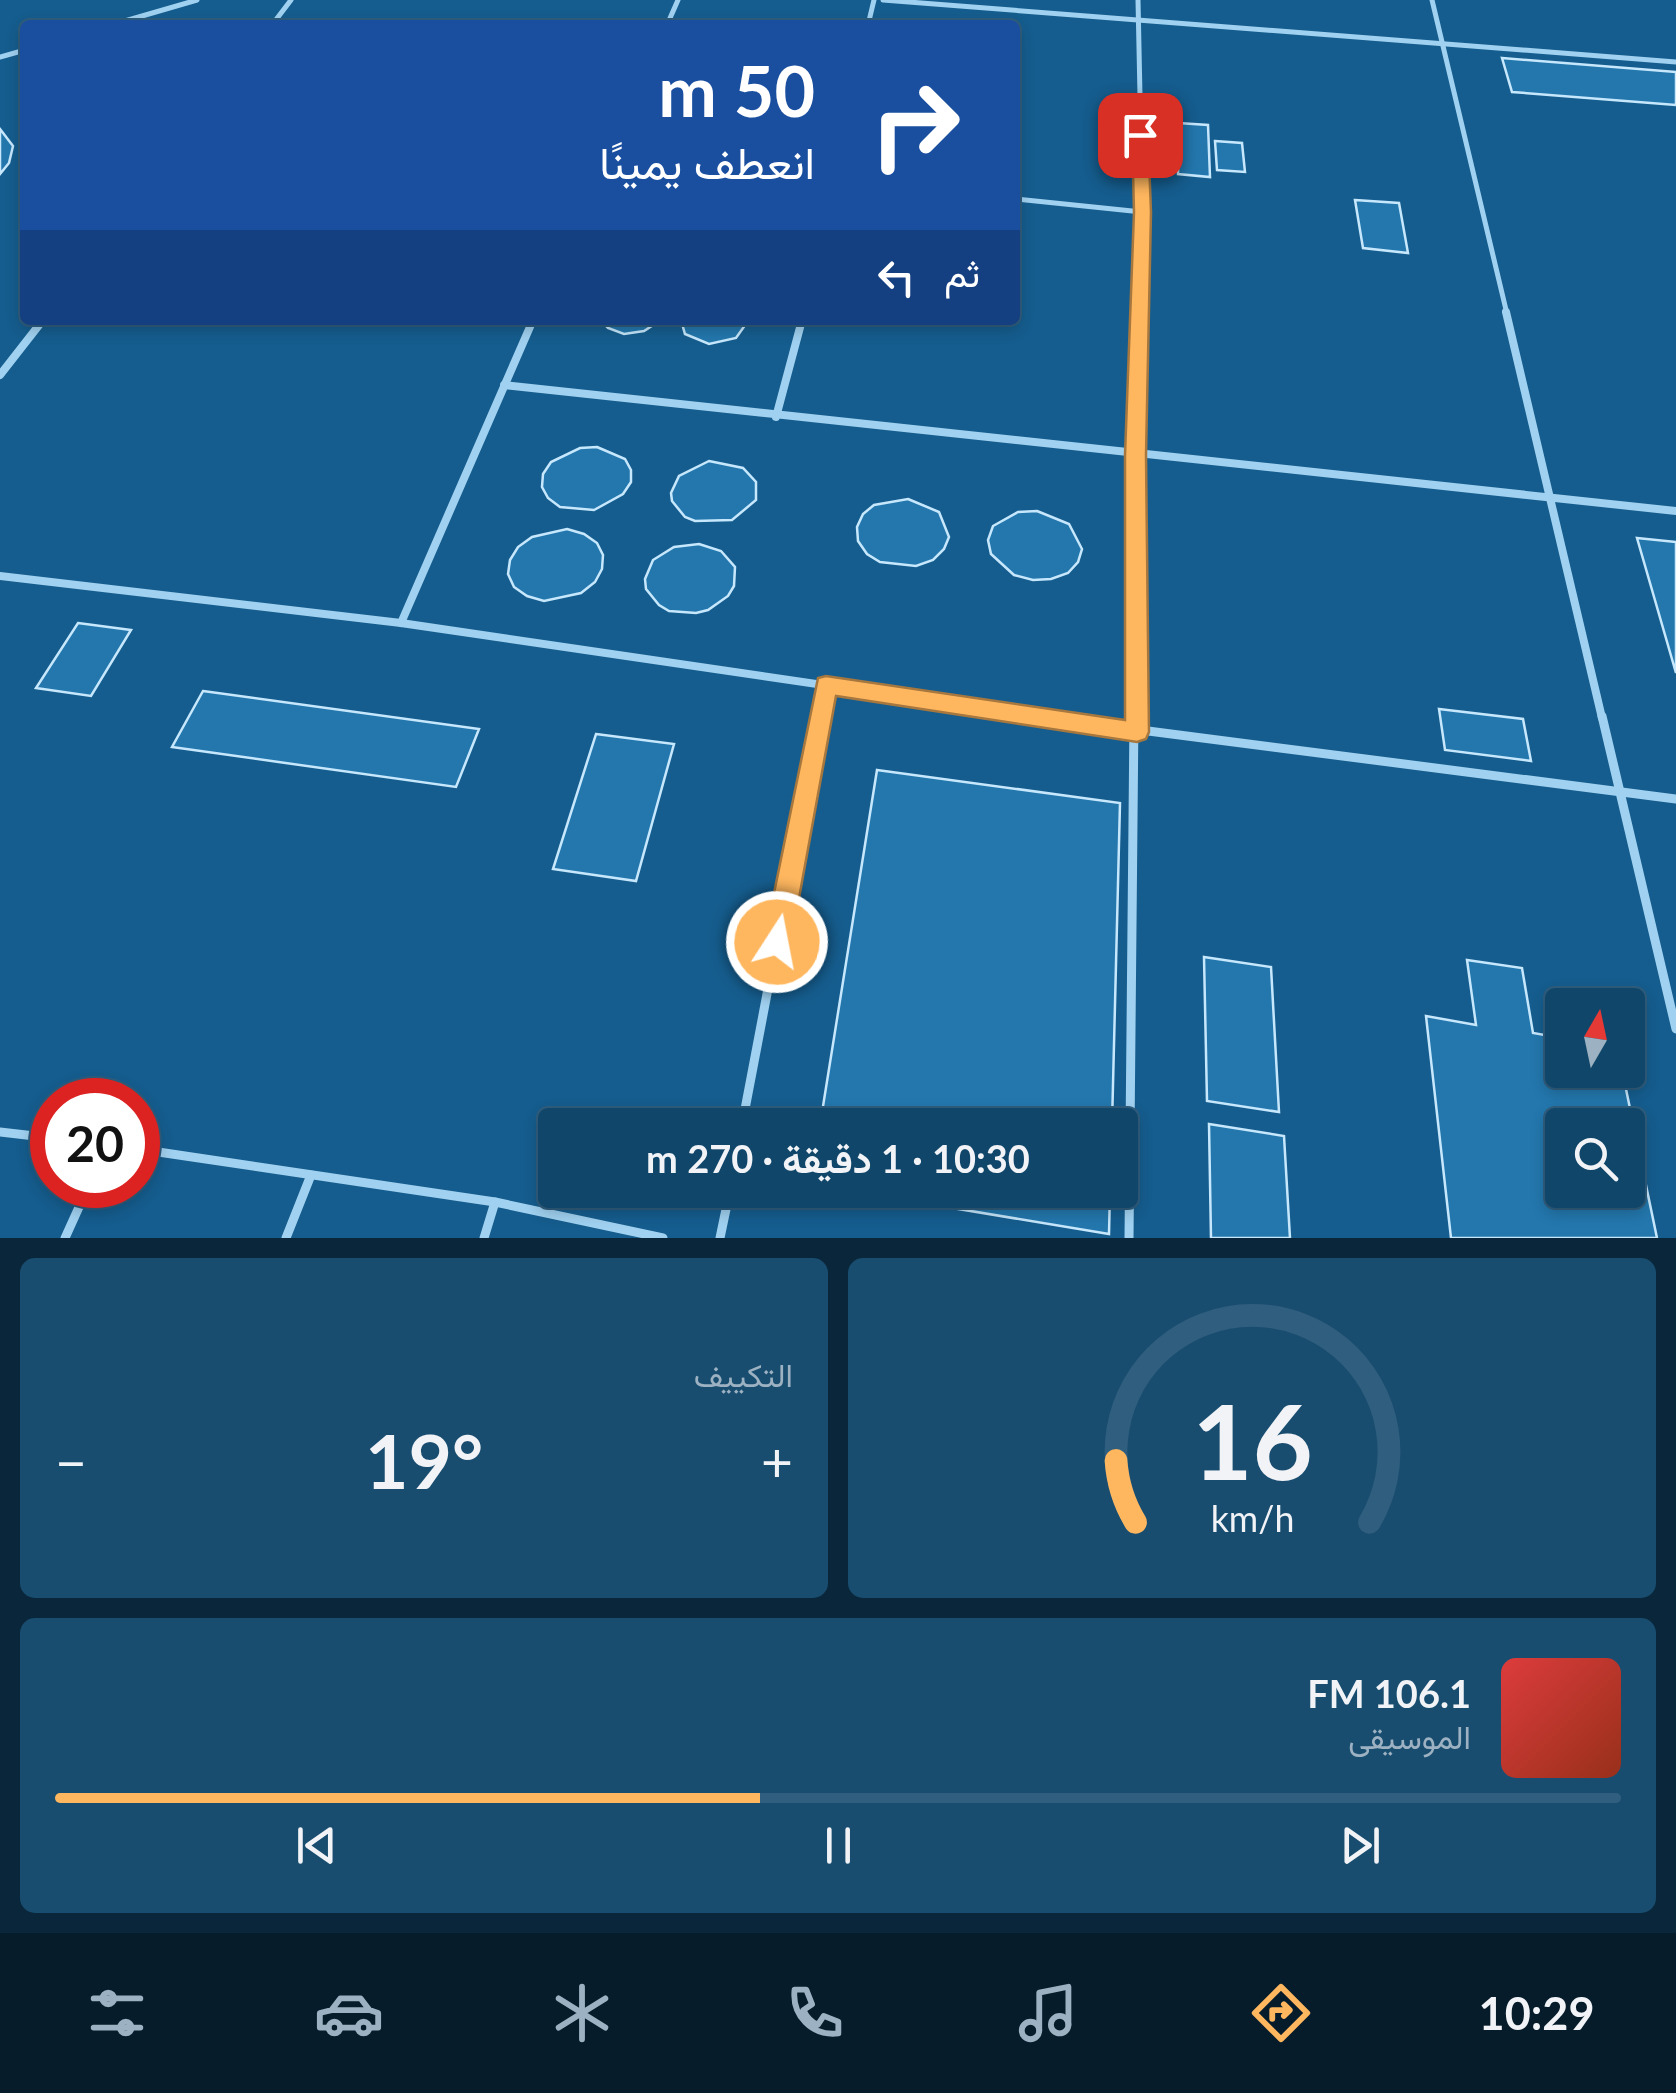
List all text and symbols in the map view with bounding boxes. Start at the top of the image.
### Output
text: 50 m [658,48,815,132]
icon: right [850,60,980,190]
pin [1098,93,1183,178]
icon: arrive [1113,108,1168,163]
text: انعطف يمينًا [599,135,815,189]
text: ثم [944,249,980,295]
icon: left [869,250,924,305]
position arrow [725,890,829,994]
north arrow [1545,988,1645,1088]
map controls [1545,988,1645,1208]
speed limit sign: 20 [30,1078,160,1208]
button: search [1545,1108,1645,1208]
text: 10:30 · 1 دقيقة · 270 m [646,1135,1030,1181]
text: التكييف [694,1355,793,1394]
text: 16 [1192,1377,1312,1502]
text: 19° [365,1415,483,1505]
text: − [55,1428,87,1494]
text: + [761,1428,793,1494]
text: km/h [1210,1497,1294,1540]
text: 106.1 FM [1307,1670,1471,1716]
text: الموسيقى [1348,1717,1471,1756]
icon: previous [289,1818,344,1873]
icon: pause [811,1818,866,1873]
icon: next [1333,1818,1388,1873]
icon: filters [82,1978,152,2048]
icon: car [314,1978,384,2048]
icon: climate [547,1978,617,2048]
icon: phone [780,1978,850,2048]
icon: music [1013,1978,1083,2048]
icon: directions [1246,1978,1316,2048]
text: 10:29 [1479,1986,1595,2040]

